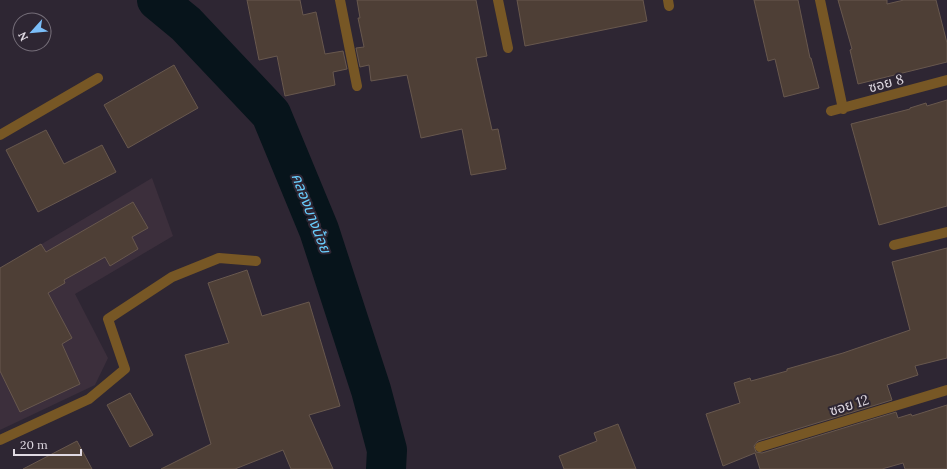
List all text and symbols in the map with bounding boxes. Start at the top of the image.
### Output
north arrow [12,12,52,52]
text: N [15,29,31,44]
street label: ซอย 8 [866,70,906,96]
water label: คลองบางน้อย [287,170,336,257]
street label: ซอย 12 [827,390,871,420]
scale bar [14,431,81,457]
text: 20 m [20,437,48,452]

